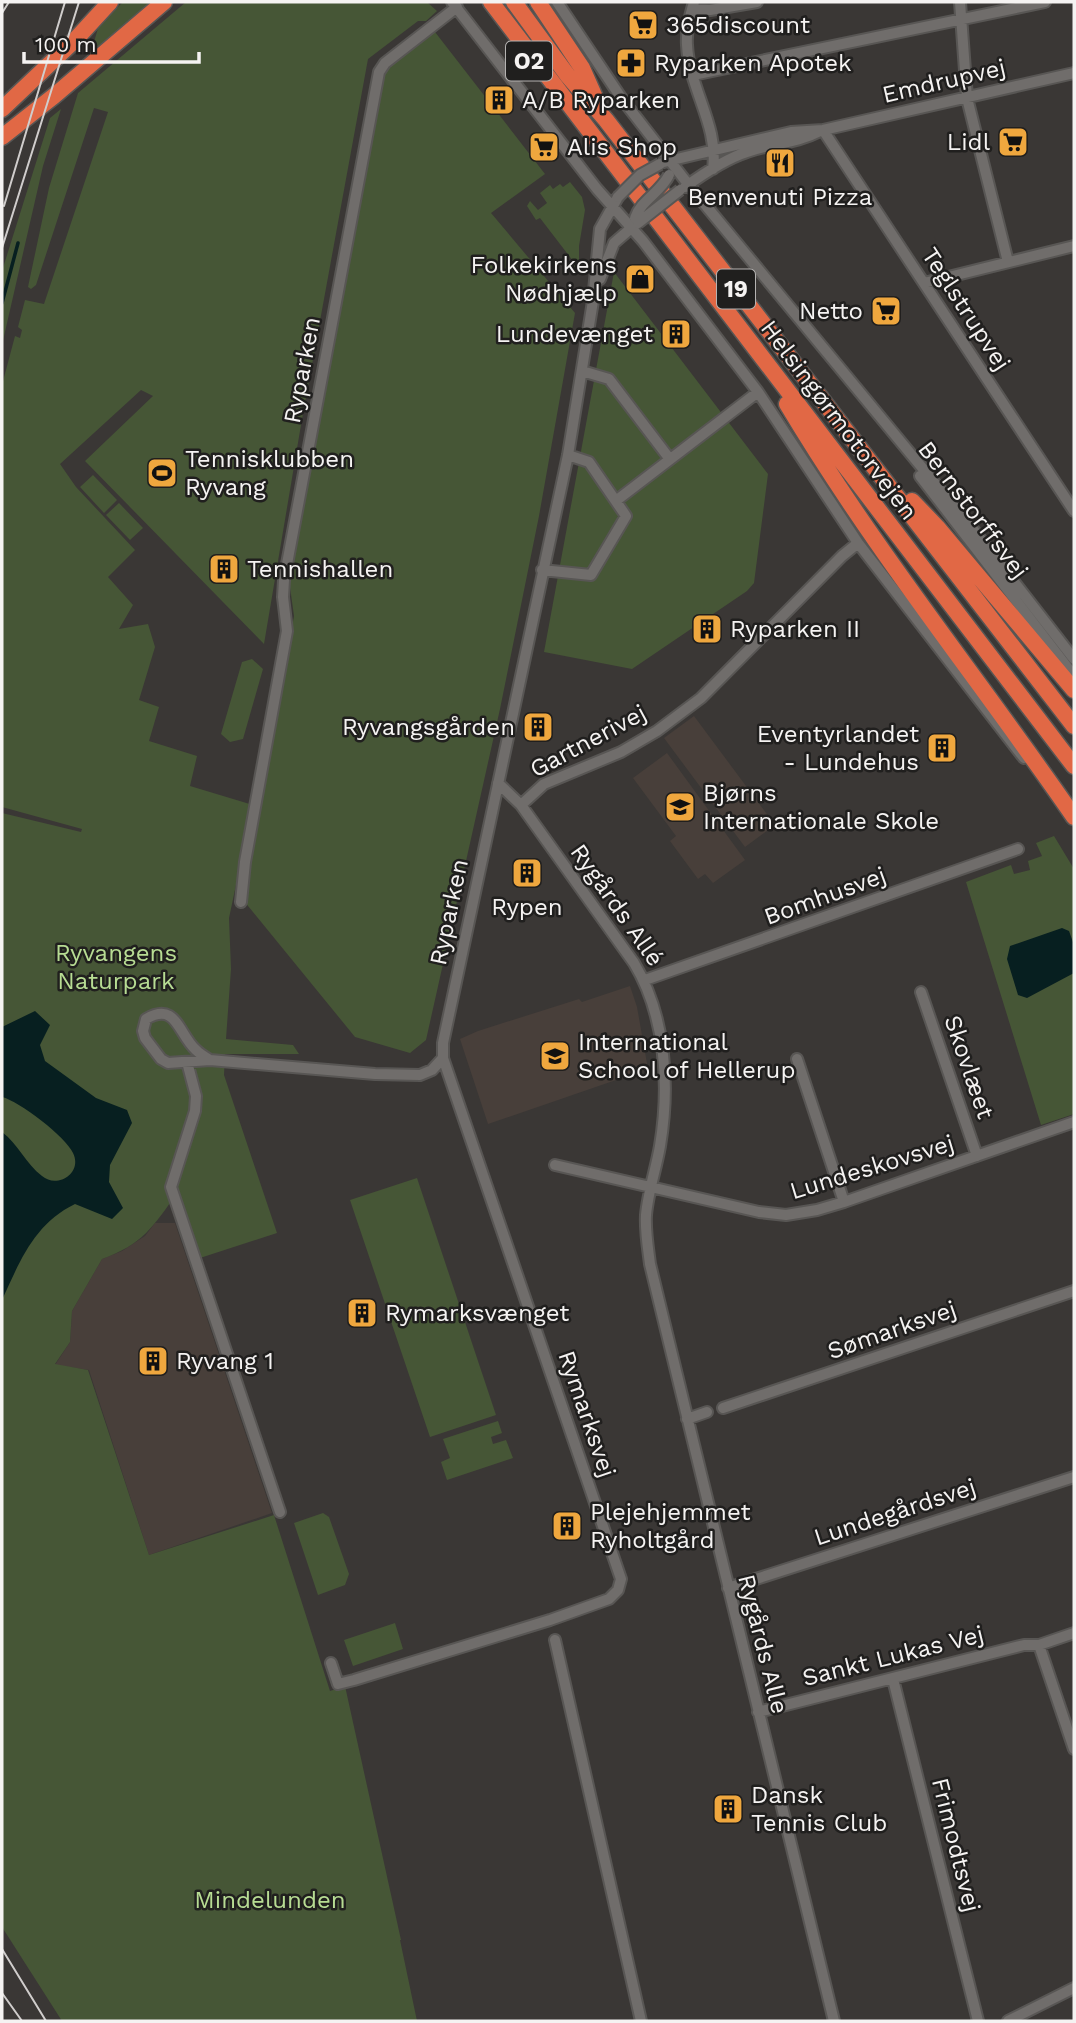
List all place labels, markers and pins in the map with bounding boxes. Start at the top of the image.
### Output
supermarket icon: 365discount [626,8,660,42]
place label: 365discount [666,11,810,39]
pharmacy icon: Ryparken Apotek [614,46,648,80]
place label: Ryparken Apotek [654,49,852,77]
building icon: A/B Ryparken [482,83,516,117]
place label: A/B Ryparken [522,86,680,114]
supermarket icon: Lidl [996,125,1030,159]
place label: Lidl [947,128,991,156]
supermarket icon: Alis Shop [527,130,561,164]
place label: Alis Shop [567,133,677,161]
restaurant icon: Benvenuti Pizza [763,146,797,180]
place label: Benvenuti Pizza [688,183,872,211]
place label: Folkekirkens Nødhjælp [471,251,617,307]
shop icon: Folkekirkens Nødhjælp [623,262,657,296]
supermarket icon: Netto [869,294,903,328]
place label: Netto [799,297,863,325]
building icon: Lundevænget [659,317,693,351]
place label: Lundevænget [496,320,653,348]
place label: Tennisklubben Ryvang [185,445,354,501]
sports icon: Tennisklubben Ryvang [145,456,179,490]
building icon: Tennishallen [207,552,241,586]
place label: Tennishallen [247,555,393,583]
building icon: Ryparken II [690,612,724,646]
place label: Ryparken II [730,615,860,643]
building icon: Ryvangsgården [521,710,555,744]
place label: Ryvangsgården [342,713,515,741]
place label: Eventyrlandet - Lundehus [757,720,919,776]
building icon: Eventyrlandet - Lundehus [925,731,959,765]
place label: Bjørns Internationale Skole [703,779,939,835]
school or university icon: Bjørns Internationale Skole [663,790,697,824]
building icon: Rypen [510,856,544,890]
place label: Rypen [491,893,563,921]
place label: International School of Hellerup [578,1028,795,1084]
school or university icon: International School of Hellerup [538,1039,572,1073]
building icon: Rymarksvænget [345,1296,379,1330]
place label: Rymarksvænget [385,1299,569,1327]
building icon: Ryvang 1 [136,1344,170,1378]
place label: Ryvang 1 [176,1347,274,1375]
place label: Plejehjemmet Ryholtgård [590,1498,750,1554]
building icon: Plejehjemmet Ryholtgård [550,1509,584,1543]
place label: Dansk Tennis Club [751,1781,887,1837]
building icon: Dansk Tennis Club [711,1792,745,1826]

